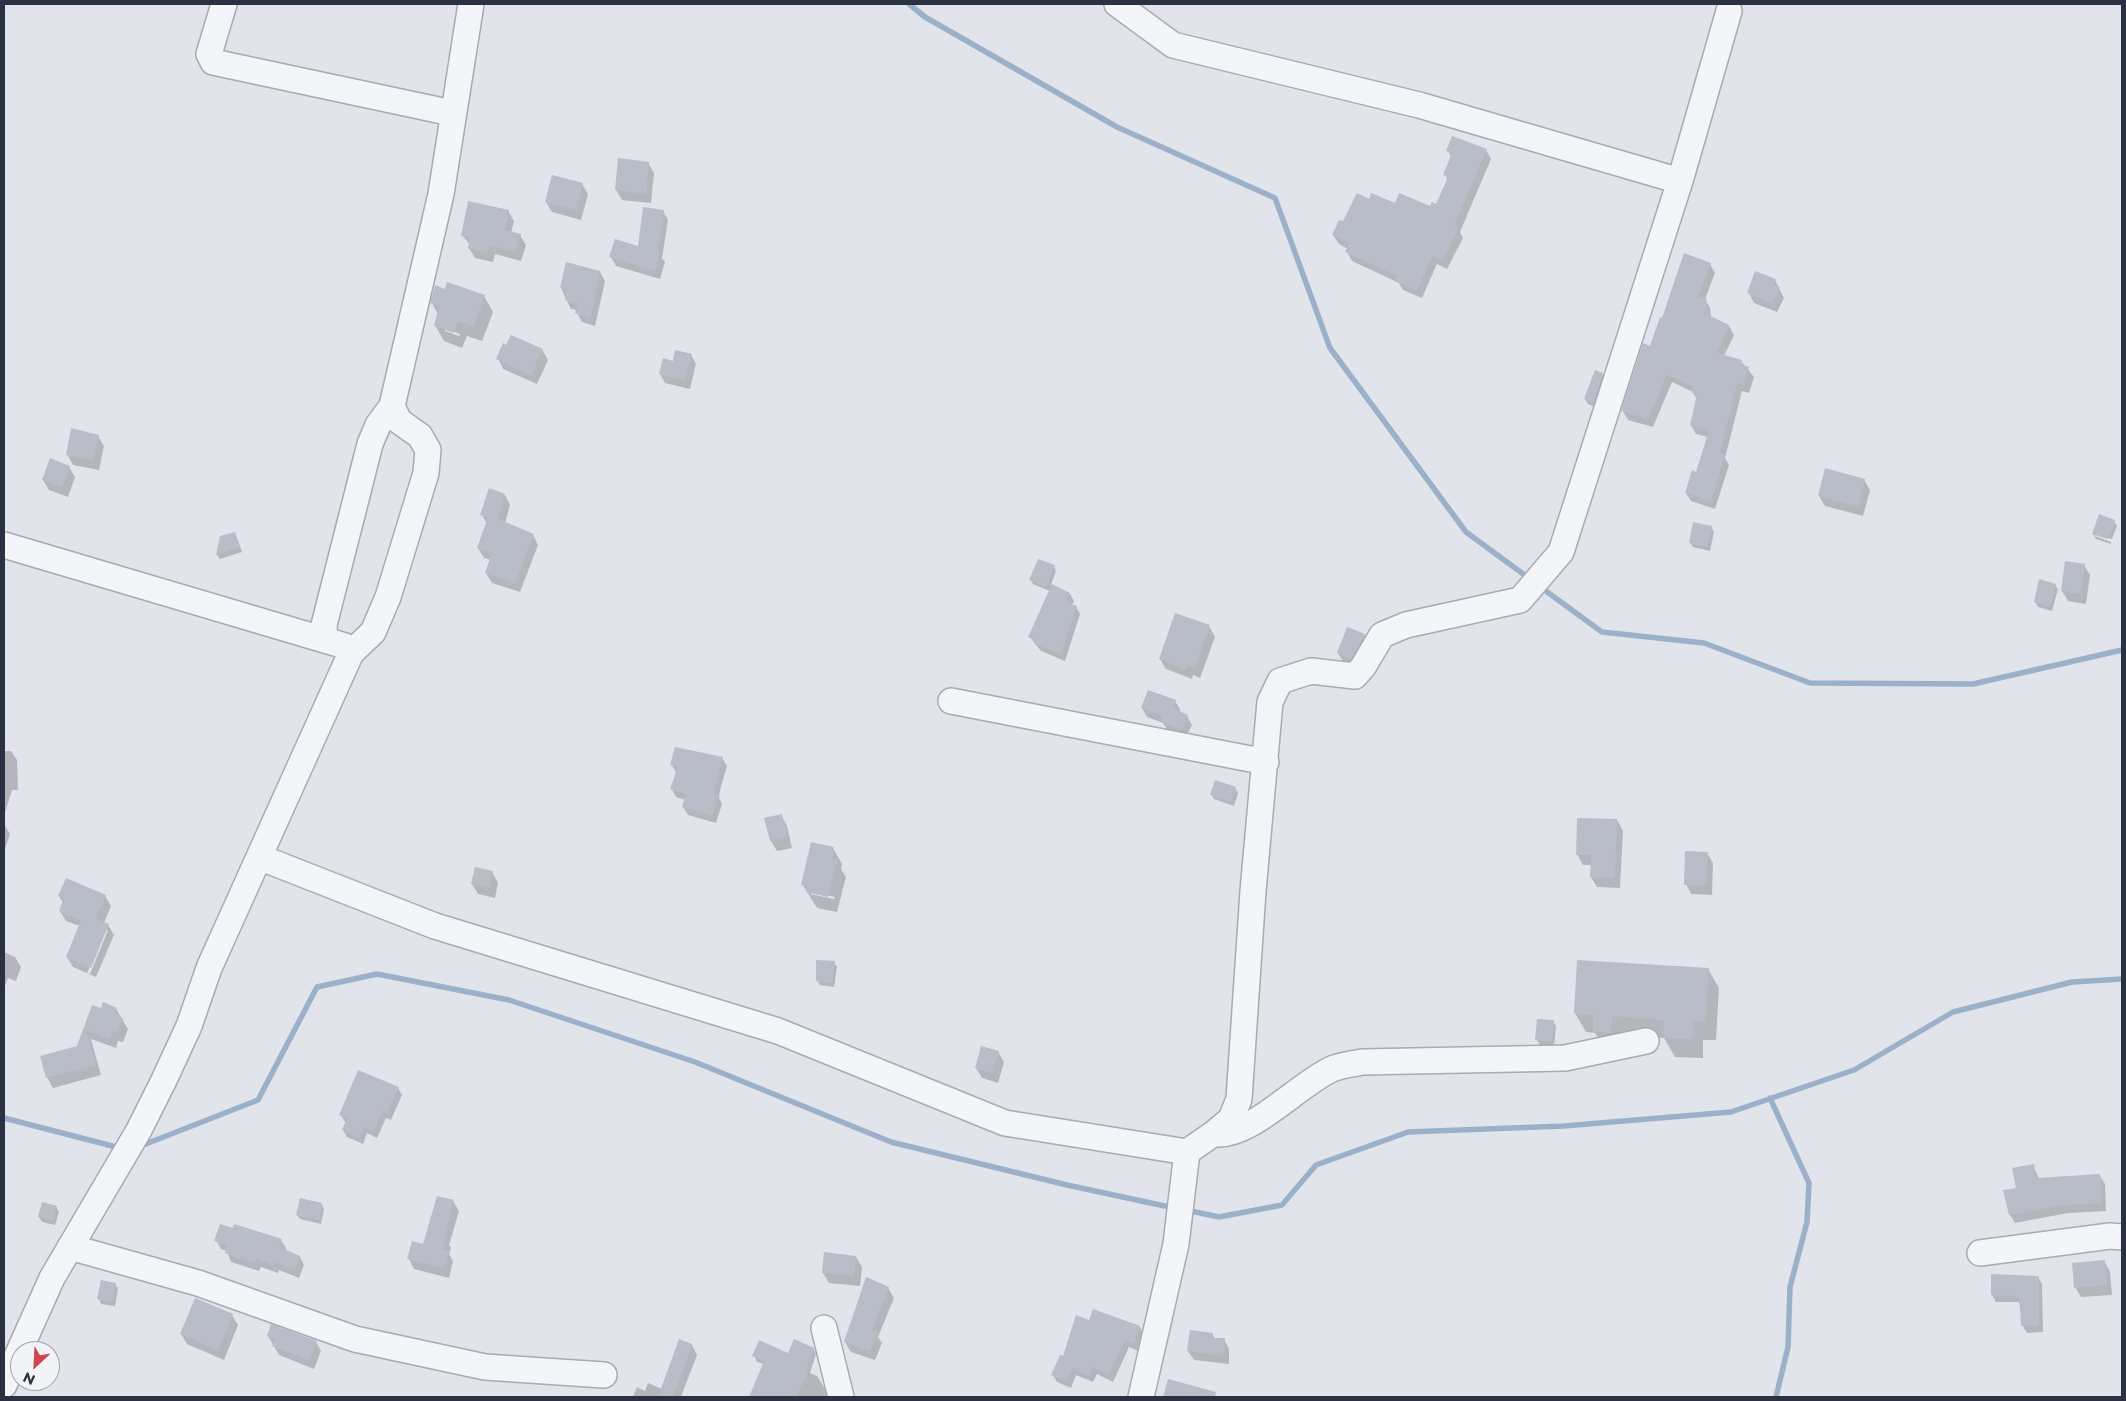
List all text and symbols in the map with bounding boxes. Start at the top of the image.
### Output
north arrow [10,1341,60,1391]
text: N [20,1368,38,1389]

